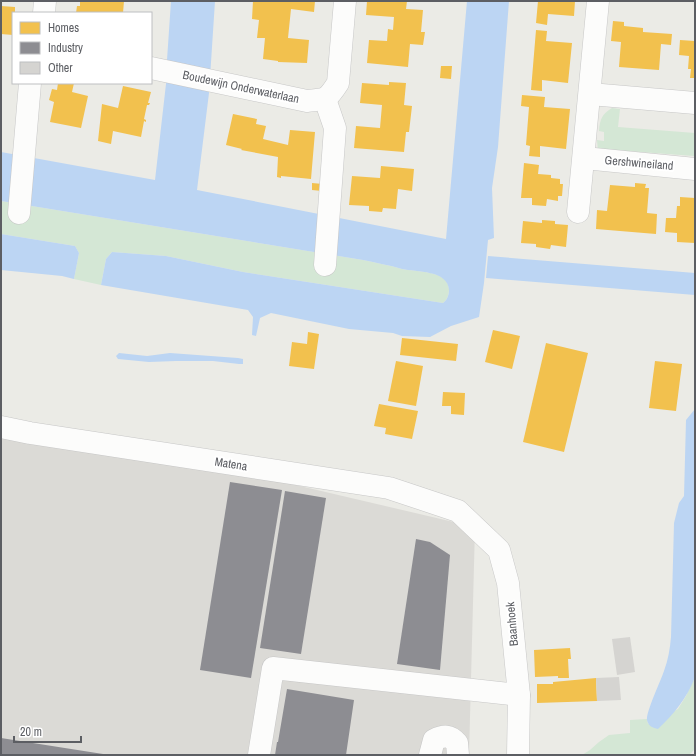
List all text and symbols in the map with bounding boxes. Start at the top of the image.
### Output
legend [12,12,152,84]
text: Homes [48,20,79,36]
text: Industry [48,40,83,56]
text: Other [48,60,73,76]
street label: Boudewijn Onderwaterlaan [181,67,301,107]
street label: Gershwineiland [604,152,674,174]
street label: Matena [214,454,249,475]
street label: Baanhoek [502,601,522,647]
scale bar [14,718,81,744]
text: 20 m [20,724,42,740]

